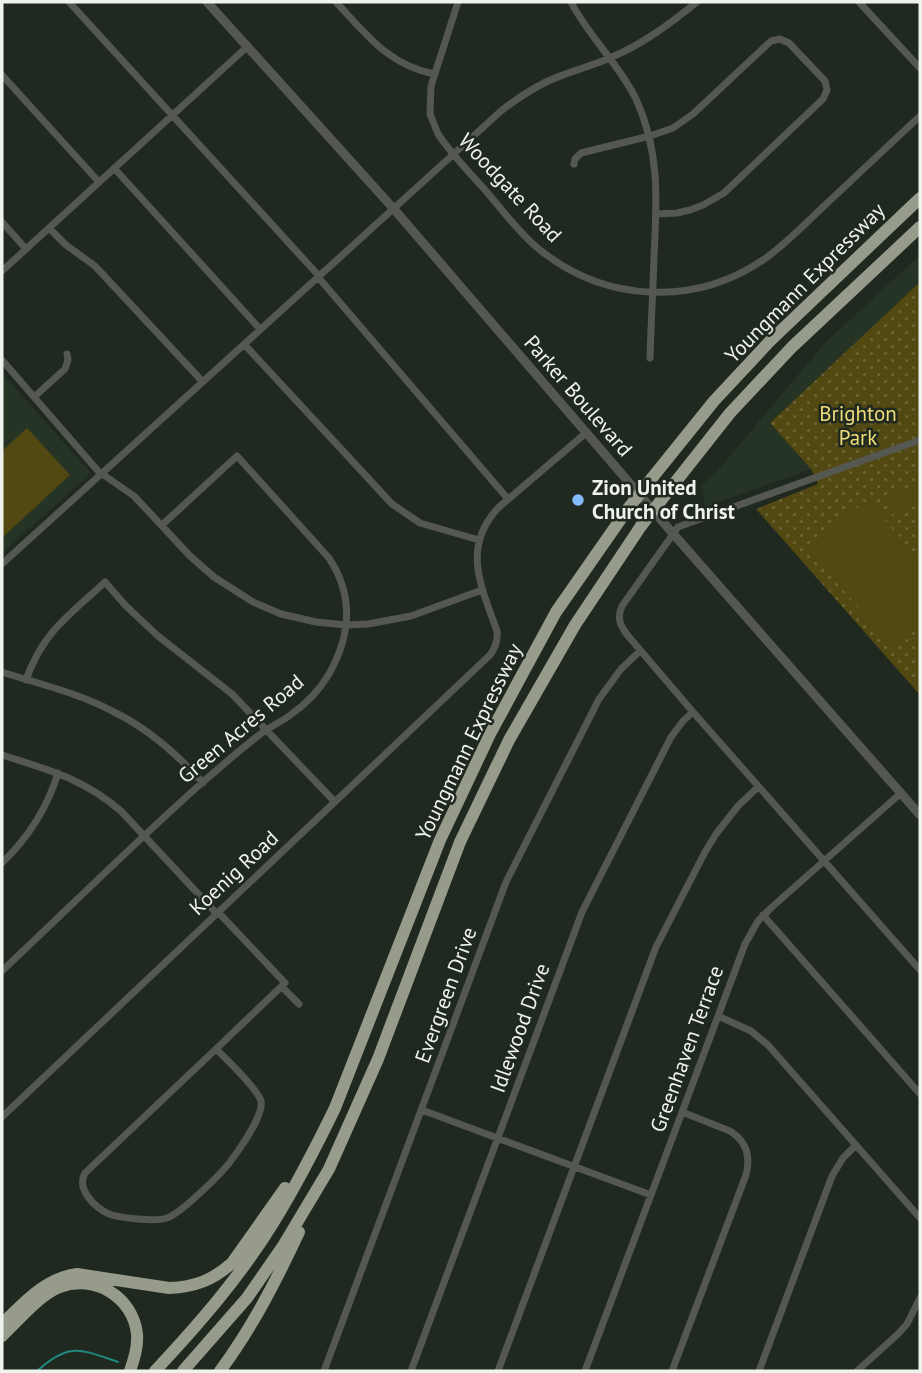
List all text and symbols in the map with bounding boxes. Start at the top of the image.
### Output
street label: Woodgate Road [453,127,568,248]
street label: Youngmann Expressway [719,197,891,369]
street label: Parker Boulevard [518,329,638,462]
park label: Brighton Park [819,400,897,451]
place label: Zion United Church of Christ [592,474,736,525]
marker: Zion United Church of Christ [570,492,586,508]
street label: Youngmann Expressway [409,639,528,845]
street label: Green Acres Road [172,668,309,789]
street label: Koenig Road [183,825,284,921]
street label: Evergreen Drive [408,923,483,1066]
street label: Idlewood Drive [484,959,555,1096]
street label: Greenhaven Terrace [644,962,729,1136]

